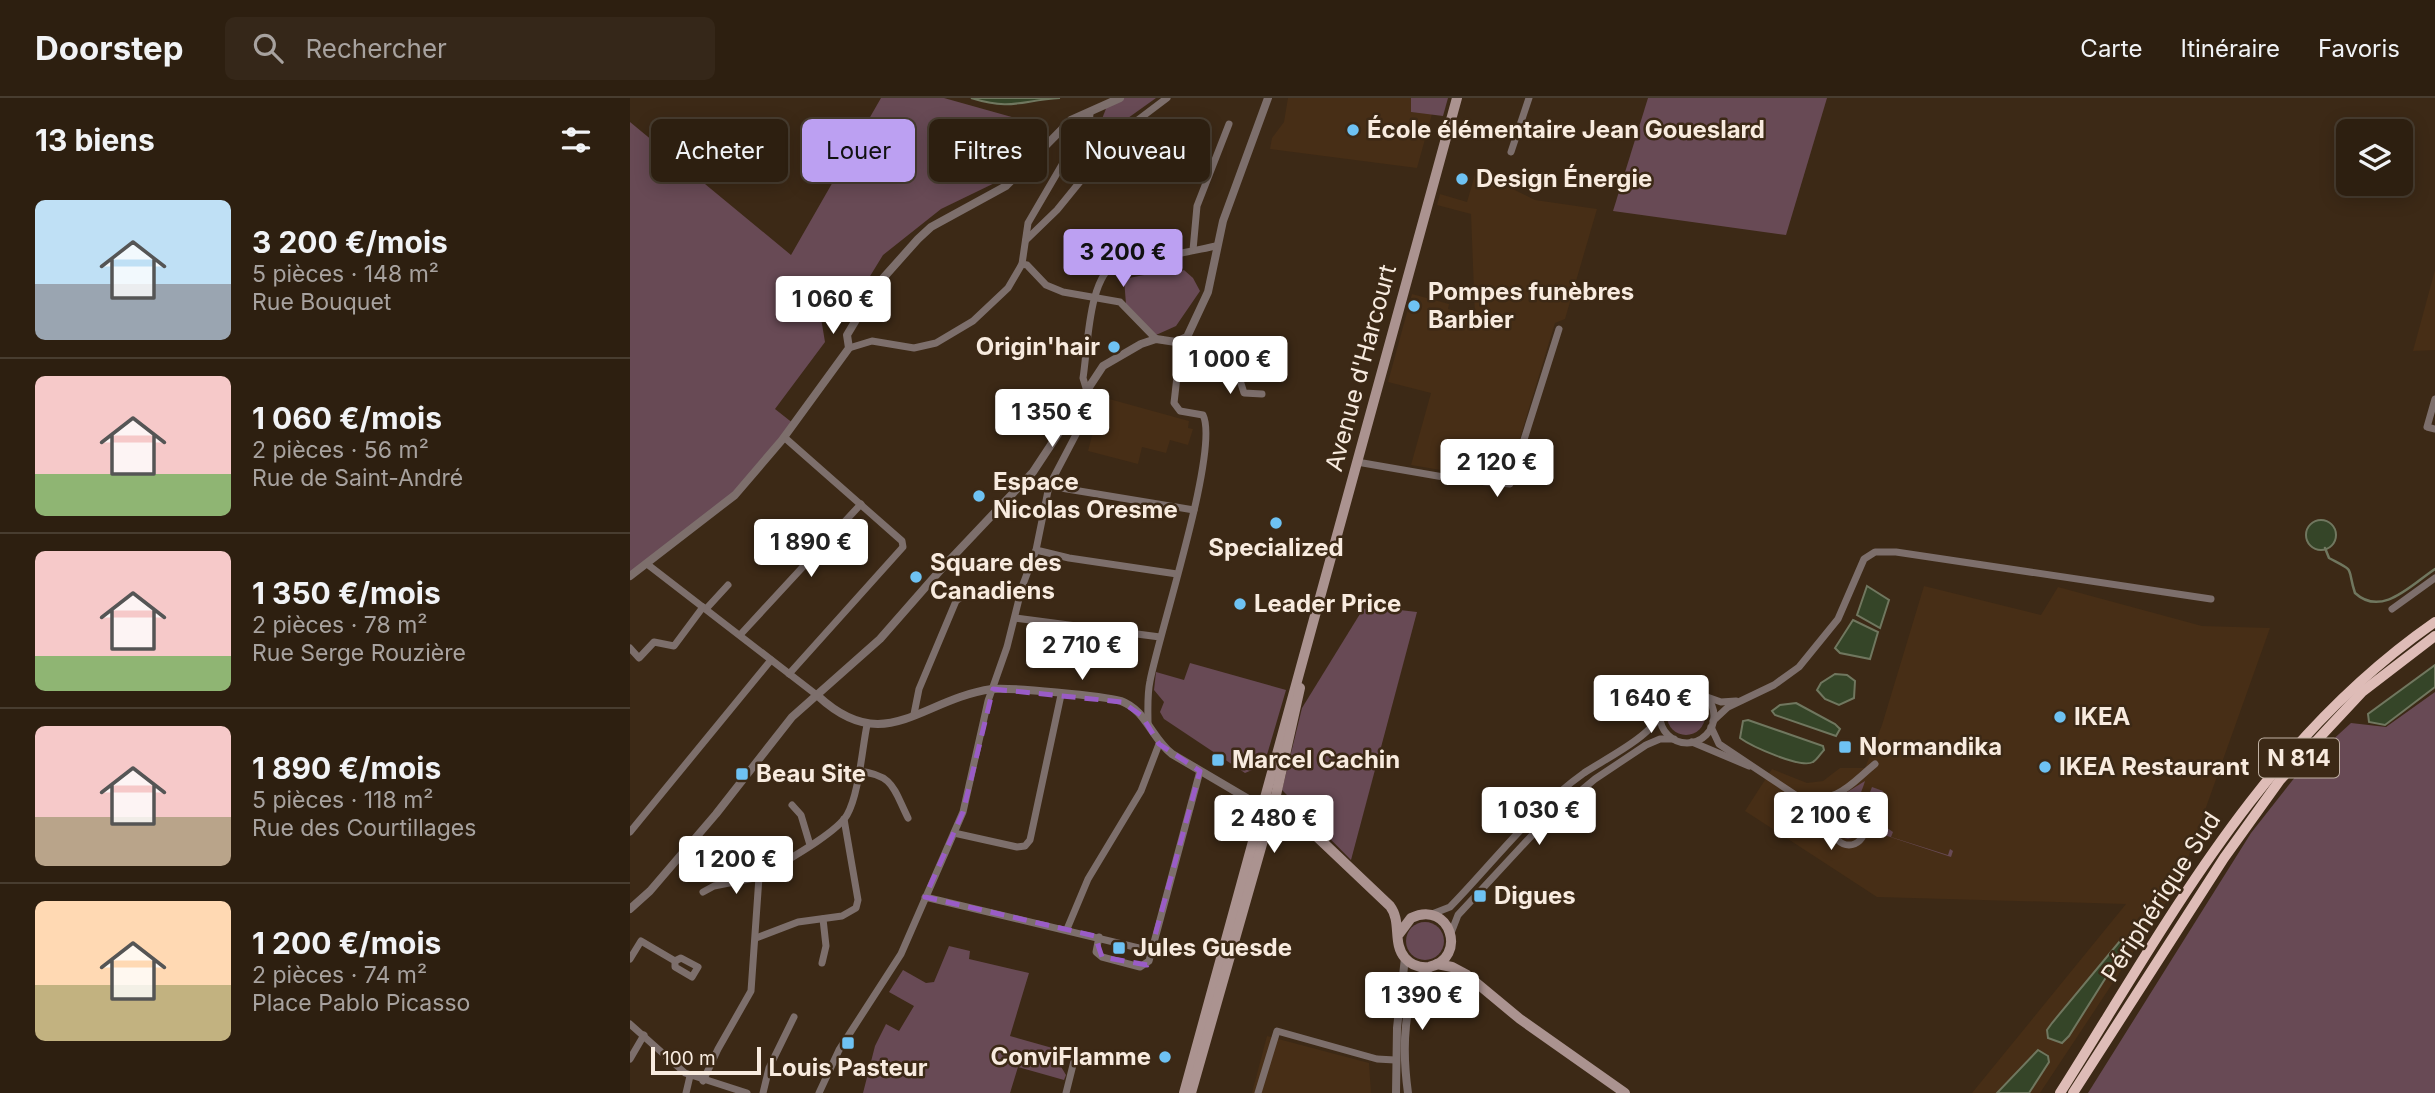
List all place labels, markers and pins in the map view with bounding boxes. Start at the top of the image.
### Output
place label: École élémentaire Jean Goueslard [1367,115,1765,144]
marker: École élémentaire Jean Goueslard [1345,122,1361,138]
place label: Design Énergie [1476,164,1652,193]
marker: Design Énergie [1454,171,1470,187]
pin: 3 200 € [1058,230,1188,289]
pin: 1 060 € [768,276,898,336]
place label: Pompes funèbres Barbier [1428,277,1634,334]
marker: Pompes funèbres Barbier [1406,298,1422,314]
place label: Origin'hair [976,332,1100,361]
pin: 1 000 € [1165,336,1295,396]
marker: Origin'hair [1106,339,1122,355]
pin: 1 350 € [987,390,1117,449]
pin: 2 120 € [1432,440,1562,499]
place label: Espace Nicolas Oresme [993,467,1178,524]
marker: Espace Nicolas Oresme [971,488,987,504]
marker: Specialized [1268,515,1284,531]
pin: 1 890 € [746,519,876,579]
place label: Specialized [1208,533,1344,562]
place label: Square des Canadiens [930,548,1062,605]
marker: Square des Canadiens [908,569,924,585]
place label: Leader Price [1254,589,1401,618]
marker: Leader Price [1232,596,1248,612]
pin: 2 710 € [1017,622,1147,682]
pin: 1 640 € [1586,676,1716,735]
place label: IKEA [2074,702,2131,731]
marker: IKEA [2052,709,2068,725]
place label: Normandika [1859,732,2002,761]
marker: Normandika [1837,739,1853,755]
place label: Marcel Cachin [1232,745,1400,774]
marker: Marcel Cachin [1210,752,1226,768]
place label: IKEA Restaurant [2059,752,2249,781]
place label: Beau Site [756,759,866,788]
marker: IKEA Restaurant [2037,759,2053,775]
marker: Beau Site [734,766,750,782]
pin: 1 030 € [1474,788,1604,847]
pin: 2 100 € [1766,792,1896,852]
pin: 2 480 € [1209,796,1339,855]
pin: 1 200 € [671,836,801,896]
place label: Digues [1494,881,1576,910]
marker: Digues [1472,888,1488,904]
place label: Jules Guesde [1133,933,1292,962]
marker: Jules Guesde [1111,940,1127,956]
pin: 1 390 € [1357,972,1487,1032]
marker: Louis Pasteur [840,1035,856,1051]
place label: ConviFlamme [990,1042,1151,1071]
marker: ConviFlamme [1157,1049,1173,1065]
place label: Louis Pasteur [768,1053,928,1082]

